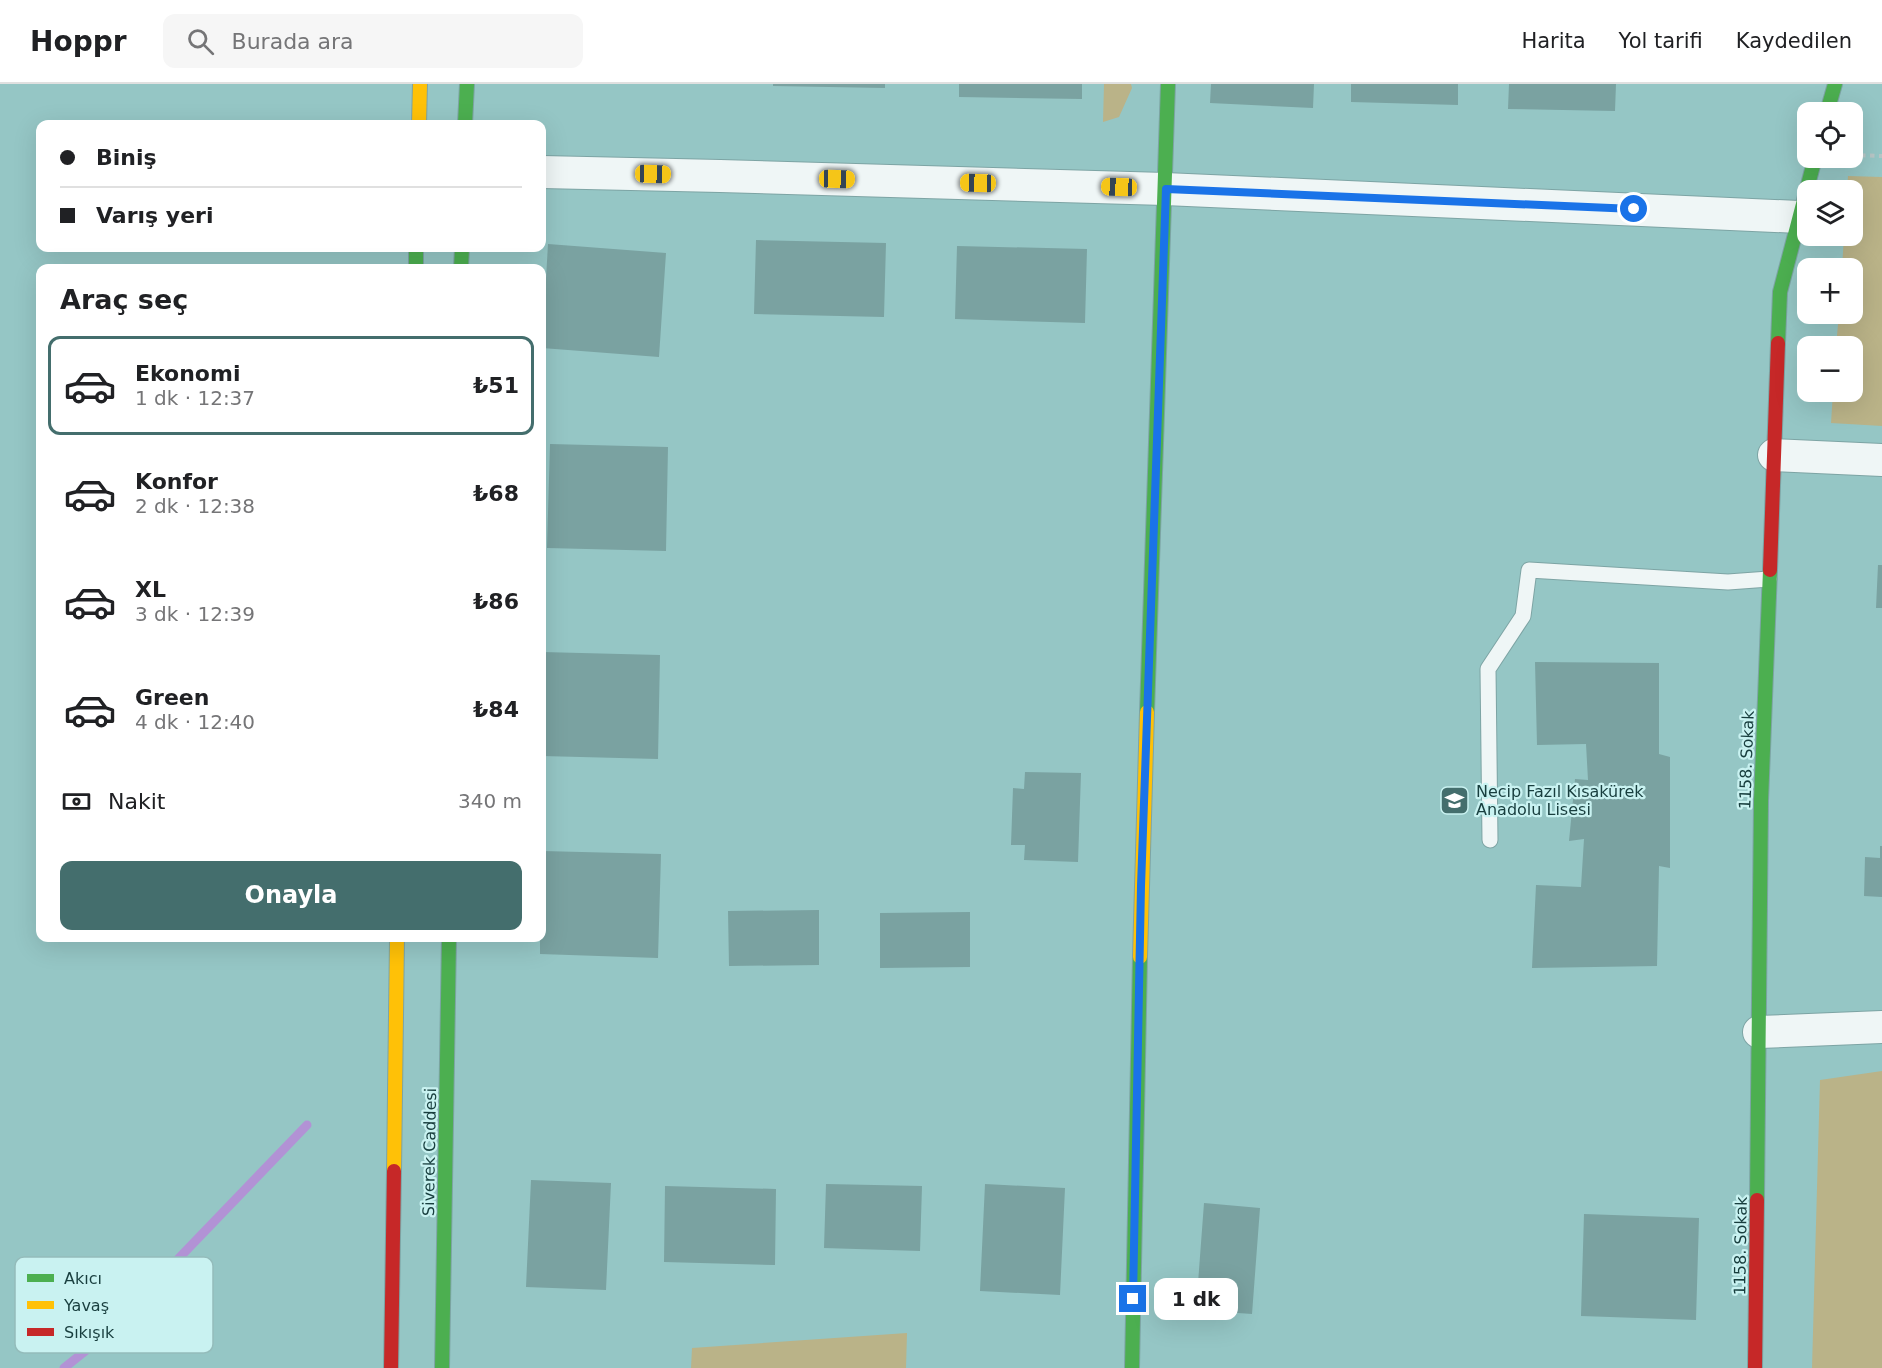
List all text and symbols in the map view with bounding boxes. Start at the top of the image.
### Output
search box [163,14,583,68]
text: Hoppr [30,25,127,58]
icon: search [184,25,217,58]
text: Burada ara [232,29,354,54]
text: Harita [1521,29,1586,53]
text: Yol tarifi [1619,29,1703,53]
text: Kaydedilen [1736,29,1852,53]
map controls [1797,102,1863,402]
button: locate [1797,102,1863,168]
text: Biniş [96,145,157,170]
car [635,165,671,183]
car [819,170,855,188]
car [960,174,996,192]
car [1101,177,1137,197]
button: layers [1797,180,1863,246]
route start [1620,195,1647,222]
text: Varış yeri [96,203,213,228]
button: + [1797,258,1863,324]
text: Araç seç [60,284,188,315]
button: − [1797,336,1863,402]
icon: car [63,359,117,413]
text: Ekonomi [135,361,240,386]
text: ₺51 [473,373,519,398]
text: 1 dk · 12:37 [135,386,255,410]
icon: car [63,467,117,521]
text: Konfor [135,469,218,494]
text: ₺68 [473,481,519,506]
text: 2 dk · 12:38 [135,494,255,518]
icon: car [63,575,117,629]
text: XL [135,577,166,602]
text: ₺86 [473,589,519,614]
text: 3 dk · 12:39 [135,602,255,626]
icon: car [63,683,117,737]
text: Green [135,685,209,710]
text: ₺84 [473,697,519,722]
text: 4 dk · 12:40 [135,710,255,734]
street label: 1158. Sokak [1735,710,1758,810]
place label: Necip Fazıl Kısakürek Anadolu Lisesi [1476,782,1644,819]
school or university icon: Necip Fazıl Kısakürek Anadolu Lisesi [1439,784,1471,816]
icon: cash [60,785,93,818]
text: Nakit [108,789,165,814]
text: 340 m [458,789,522,813]
button: Onayla [60,861,522,930]
street label: Siverek Caddesi [419,1088,440,1216]
street label: 1158. Sokak [1730,1196,1751,1296]
legend [15,1257,213,1353]
text: Akıcı [64,1269,102,1288]
callout: 1 dk [1154,1278,1238,1320]
route end [1119,1285,1146,1312]
text: 1 dk [1172,1287,1220,1311]
text: Yavaş [63,1296,109,1315]
text: Sıkışık [64,1323,115,1342]

